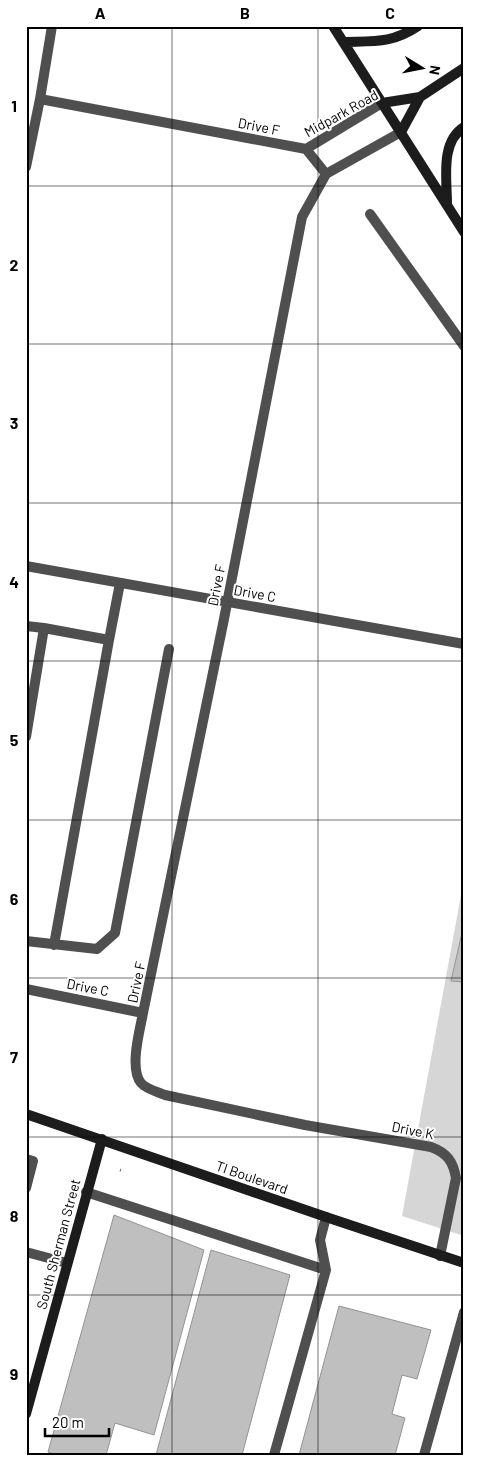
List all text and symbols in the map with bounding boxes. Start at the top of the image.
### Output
text: A [95,3,106,22]
text: B [240,3,250,22]
text: C [385,3,395,22]
north arrow [398,42,448,92]
text: N [426,64,444,76]
street label: Midpark Road [301,86,381,140]
text: 1 [11,96,17,115]
street label: Drive F [237,114,281,138]
text: 2 [10,255,19,274]
text: 3 [10,413,18,432]
street label: Drive F [204,563,228,607]
text: 4 [9,572,19,591]
street label: Drive C [233,581,277,605]
text: 5 [10,730,19,749]
text: 6 [10,889,19,908]
street label: Drive F [123,960,149,1004]
street label: Drive C [66,975,110,999]
text: 7 [10,1047,18,1066]
street label: Drive K [390,1118,436,1142]
street label: TI Boulevard [214,1157,290,1197]
street label: South Sherman Street [32,1177,84,1311]
text: 8 [10,1206,19,1225]
text: 9 [10,1364,18,1383]
scale bar [45,1406,109,1438]
text: 20 m [52,1413,84,1431]

